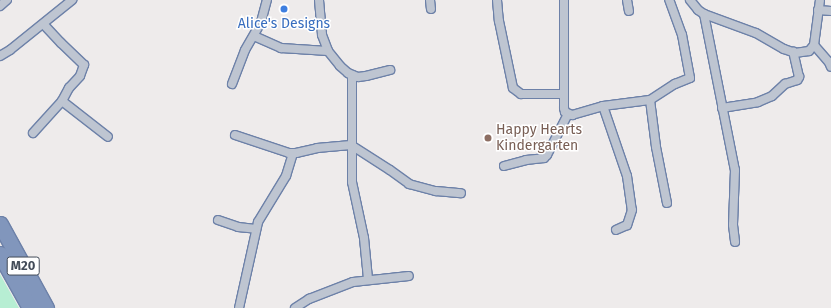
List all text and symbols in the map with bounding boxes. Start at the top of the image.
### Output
marker: Alice's Designs [279,4,289,14]
place label: Alice's Designs [238,16,330,32]
place label: Happy Hearts Kindergarten [496,122,582,154]
marker: Happy Hearts Kindergarten [483,133,493,143]
road number: M20 [6,255,40,277]

